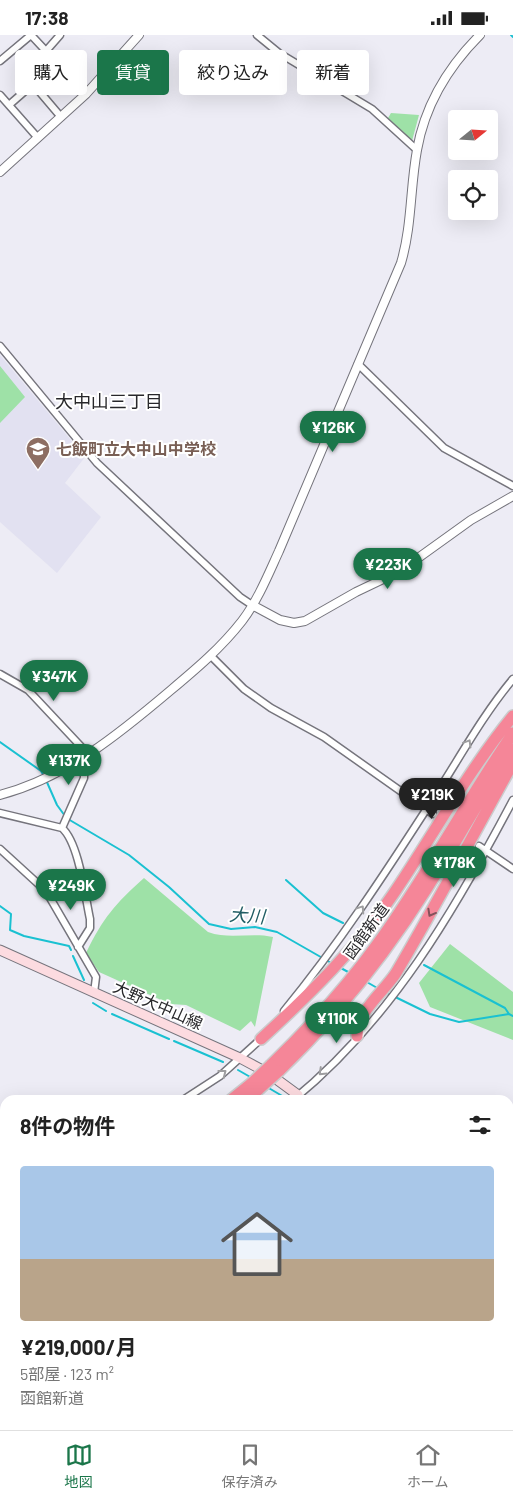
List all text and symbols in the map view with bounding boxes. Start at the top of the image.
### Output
text: 17:38 [25,6,69,29]
chip: 購入 [15,50,87,95]
chip: 賃貸 [97,50,169,95]
chip: 絞り込み [179,50,287,95]
chip: 新着 [297,50,369,95]
north arrow [448,110,498,160]
map controls [448,110,498,220]
button: locate [448,170,498,220]
district label: 大中山三丁目 [55,390,163,412]
pin: ¥126K [298,411,368,453]
text: ¥126K [311,417,355,436]
school or university icon: 七飯町立大中山中学校 [25,436,51,470]
place label: 七飯町立大中山中学校 [56,439,216,458]
pin: ¥223K [353,547,423,590]
text: ¥223K [364,554,412,573]
pin: ¥347K [19,659,89,702]
text: ¥347K [31,666,77,685]
one-way arrow [461,740,471,749]
pin: ¥137K [34,743,104,786]
text: ¥137K [47,750,91,769]
pin: ¥219K [397,777,467,820]
text: ¥219K [410,784,454,803]
pin: ¥178K [419,845,489,888]
text: ¥178K [432,852,476,871]
pin: ¥249K [36,869,106,911]
text: ¥249K [47,875,95,894]
street label: 函館新道 [339,899,392,962]
water label: 大川 [228,903,268,927]
one-way arrow [354,905,364,914]
one-way arrow [427,908,437,917]
street label: 大野大中山線 [110,976,206,1033]
pin: ¥110K [302,1001,372,1044]
text: ¥110K [316,1008,358,1027]
one-way arrow [319,1066,328,1075]
one-way arrow [217,1070,226,1078]
icon: filters [466,1111,494,1139]
text: 8件の物件 [20,1113,115,1138]
icon: home [212,1199,302,1289]
text: ¥219,000/月 [20,1334,137,1359]
text: 5部屋 · 123 m² [20,1364,114,1383]
text: 函館新道 [20,1388,84,1407]
tab: 地図 [65,1441,93,1491]
tab: 保存済み [222,1441,278,1491]
tab: ホーム [407,1441,448,1491]

